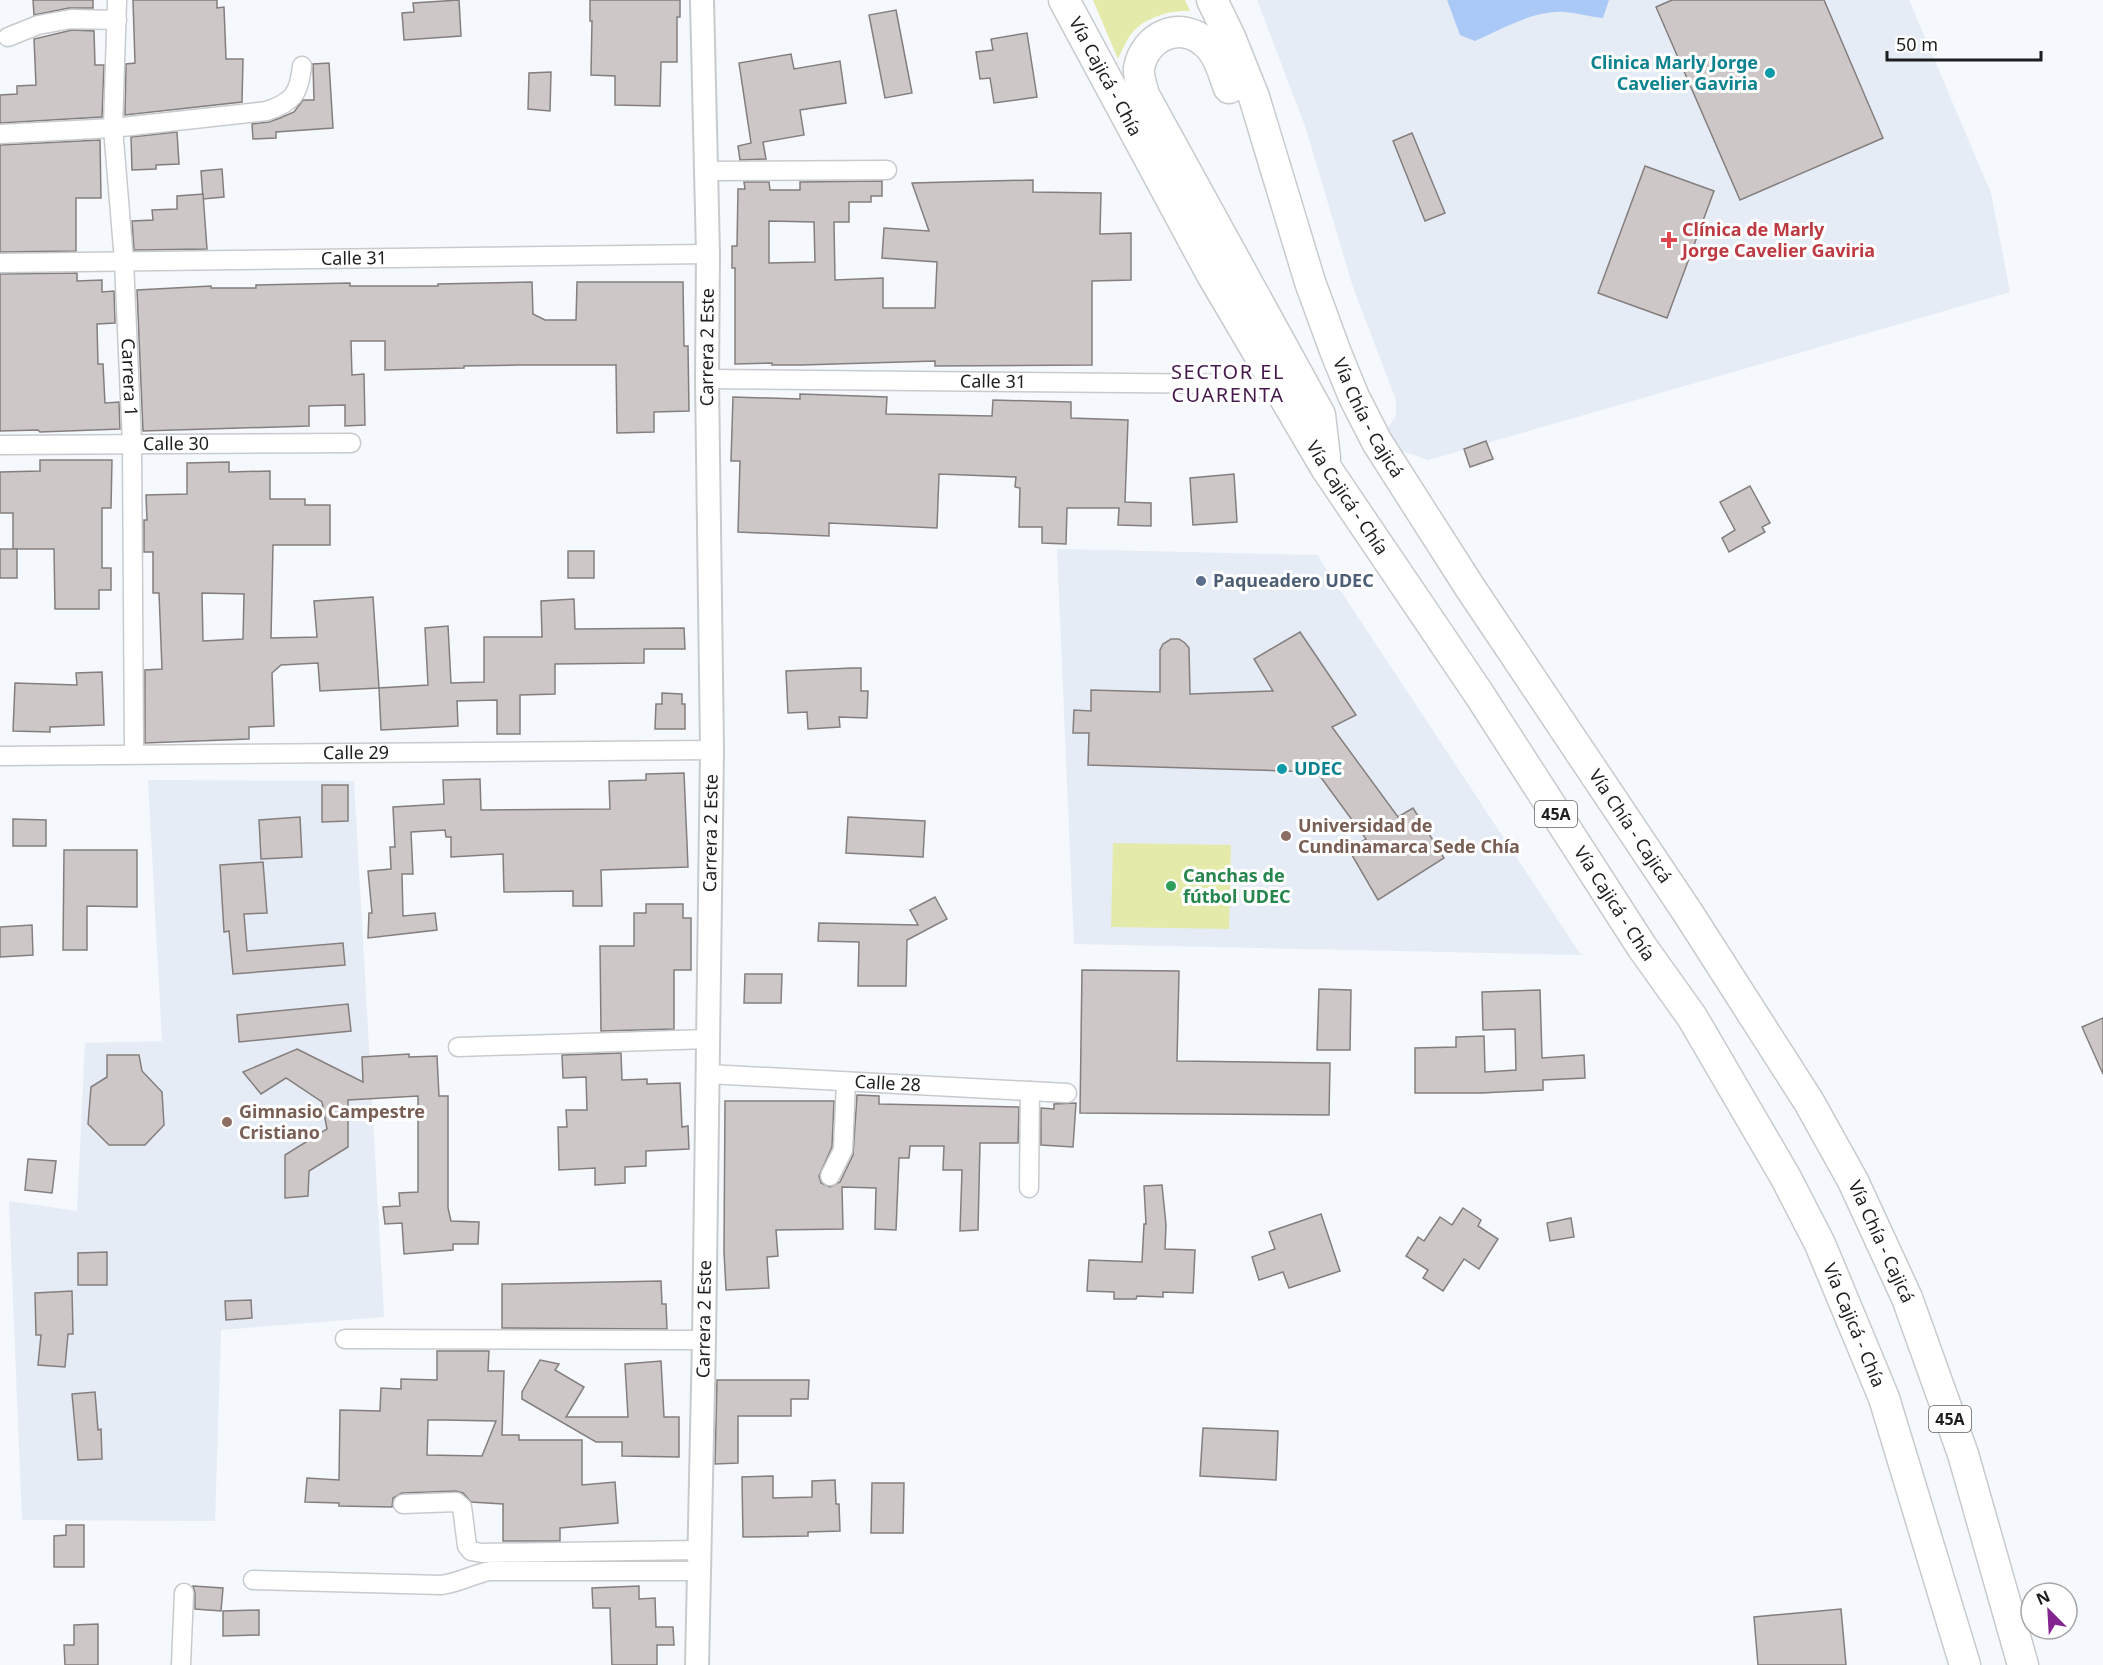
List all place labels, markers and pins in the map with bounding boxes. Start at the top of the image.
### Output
place label: Clinica Marly Jorge Cavelier Gaviria [1591,50,1758,95]
marker: Clinica Marly Jorge Cavelier Gaviria [1763,66,1777,80]
place label: Clínica de Marly Jorge Cavelier Gaviria [1680,217,1875,262]
marker: Clínica de Marly Jorge Cavelier Gaviria [1660,231,1678,249]
place label: Paqueadero UDEC [1213,568,1374,592]
marker: Paqueadero UDEC [1194,574,1208,588]
place label: UDEC [1294,756,1342,780]
marker: UDEC [1275,762,1289,776]
place label: Universidad de Cundinamarca Sede Chía [1298,813,1520,858]
marker: Universidad de Cundinamarca Sede Chía [1279,829,1293,843]
place label: Canchas de fútbol UDEC [1183,863,1291,908]
marker: Canchas de fútbol UDEC [1164,879,1178,893]
place label: Gimnasio Campestre Cristiano [239,1099,425,1144]
marker: Gimnasio Campestre Cristiano [220,1115,234,1129]

